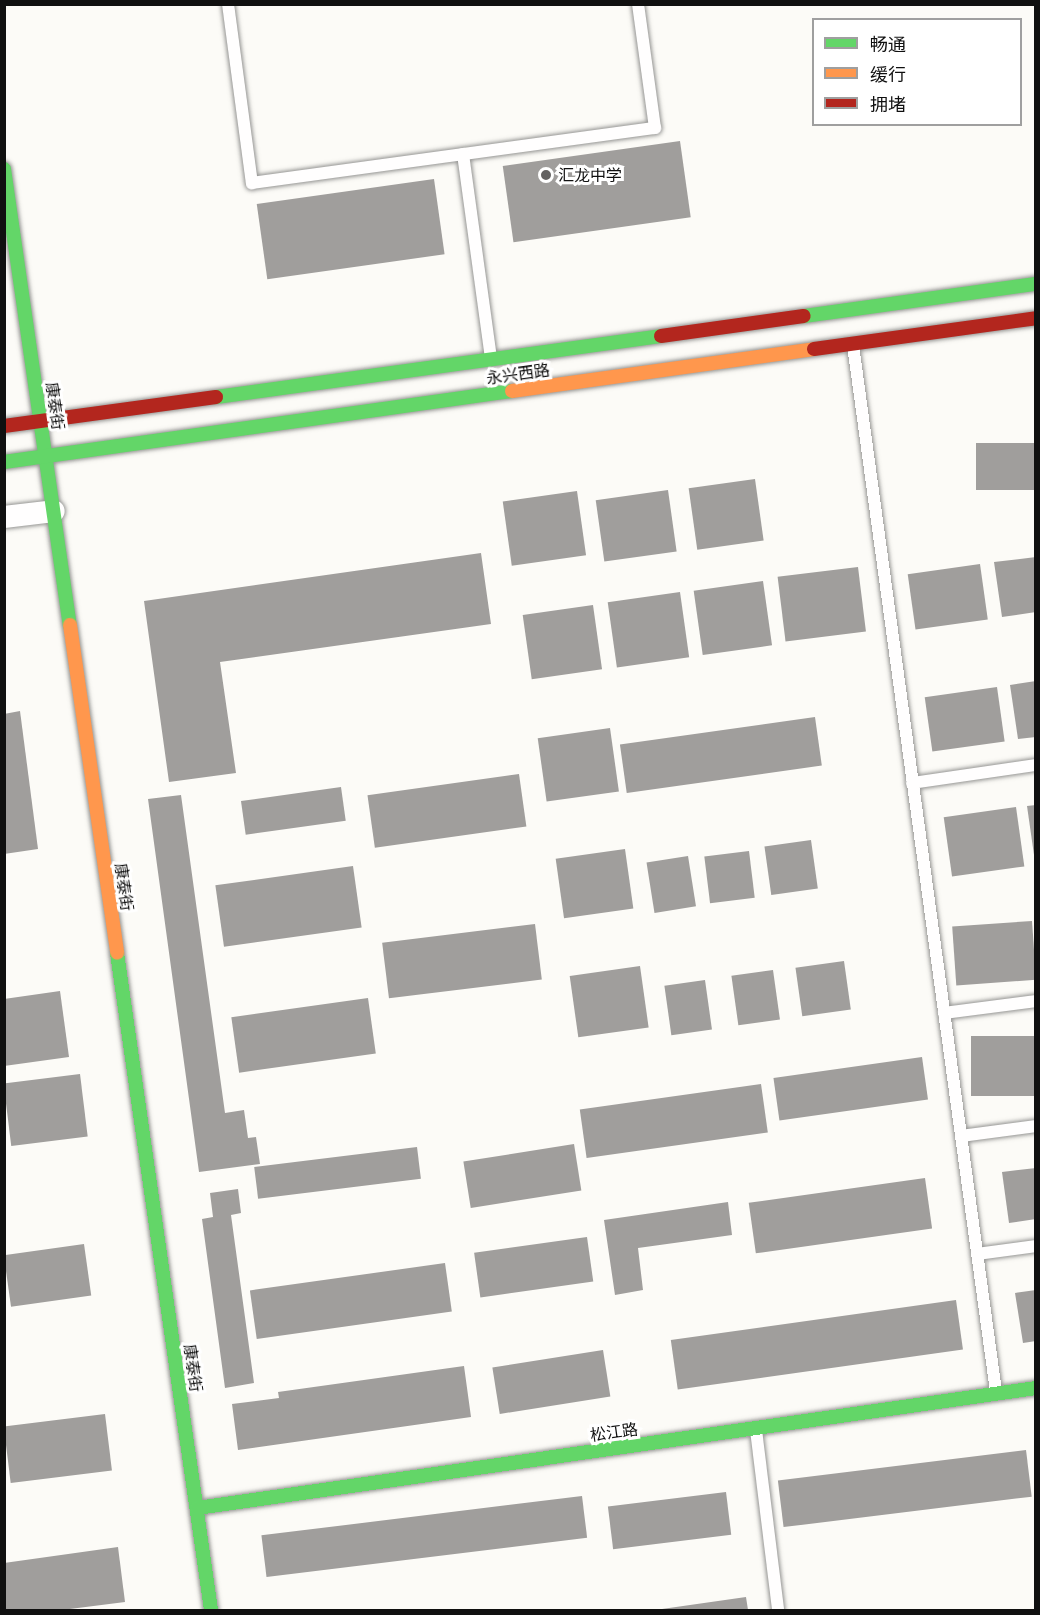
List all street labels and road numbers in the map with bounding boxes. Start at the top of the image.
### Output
street label: 永兴西路 [485,360,551,388]
street label: 康泰街 [42,381,68,431]
street label: 康泰街 [111,862,137,912]
street label: 康泰街 [180,1343,206,1393]
street label: 松江路 [589,1419,639,1445]

